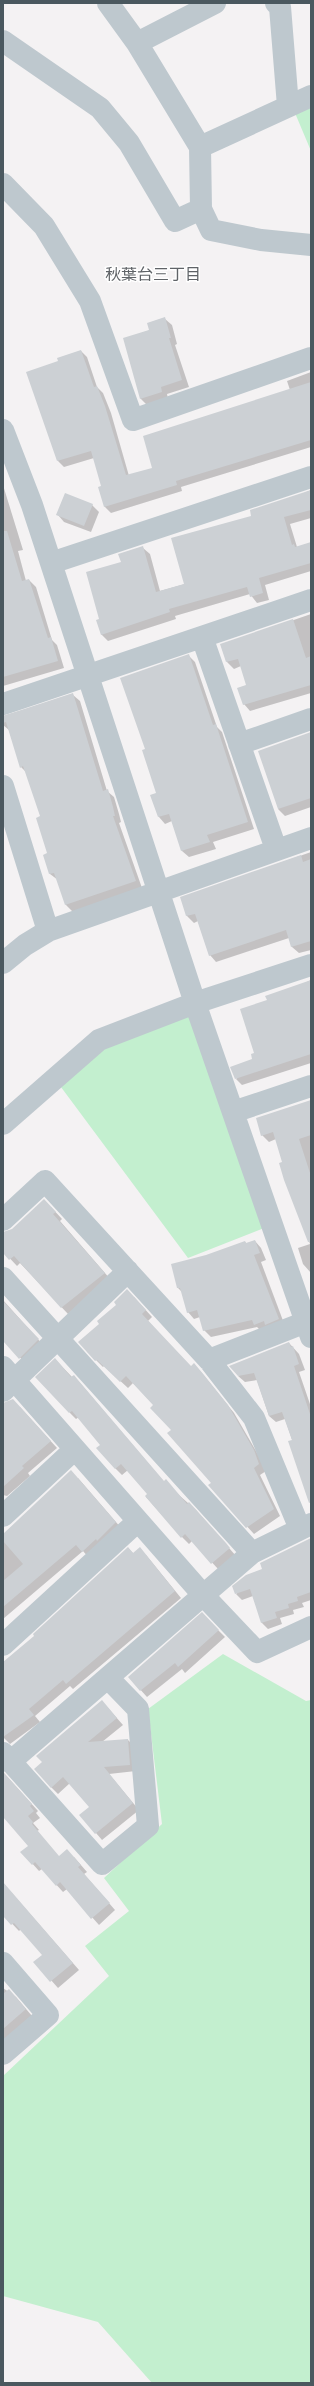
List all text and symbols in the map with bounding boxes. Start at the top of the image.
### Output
district label: 秋葉台三丁目 [105,266,201,283]

